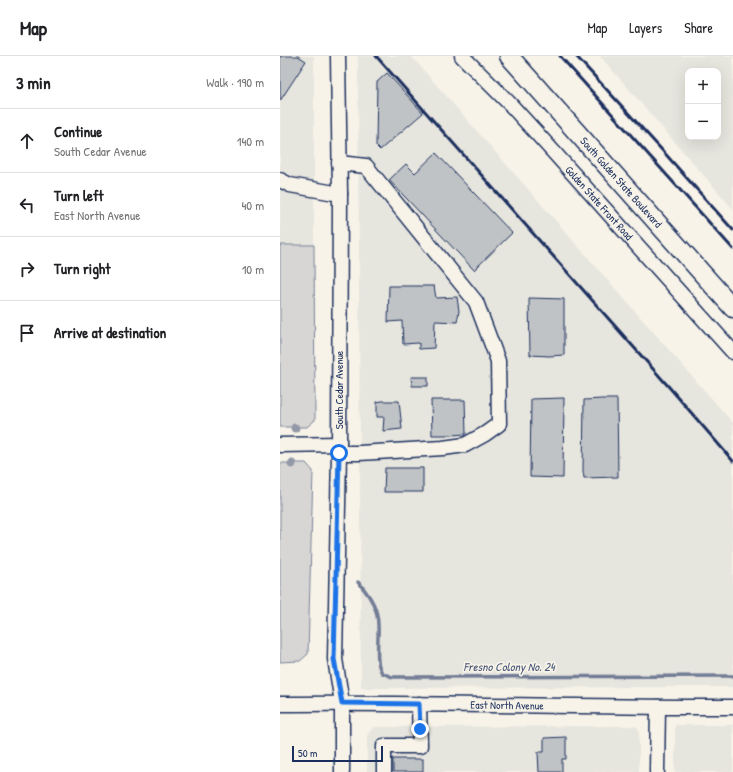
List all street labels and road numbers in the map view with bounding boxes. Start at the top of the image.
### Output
street label: South Golden State Boulevard [577,134,666,231]
street label: Golden State Front Road [562,163,637,243]
street label: South Cedar Avenue [332,350,346,429]
street label: East North Avenue [470,698,544,713]

